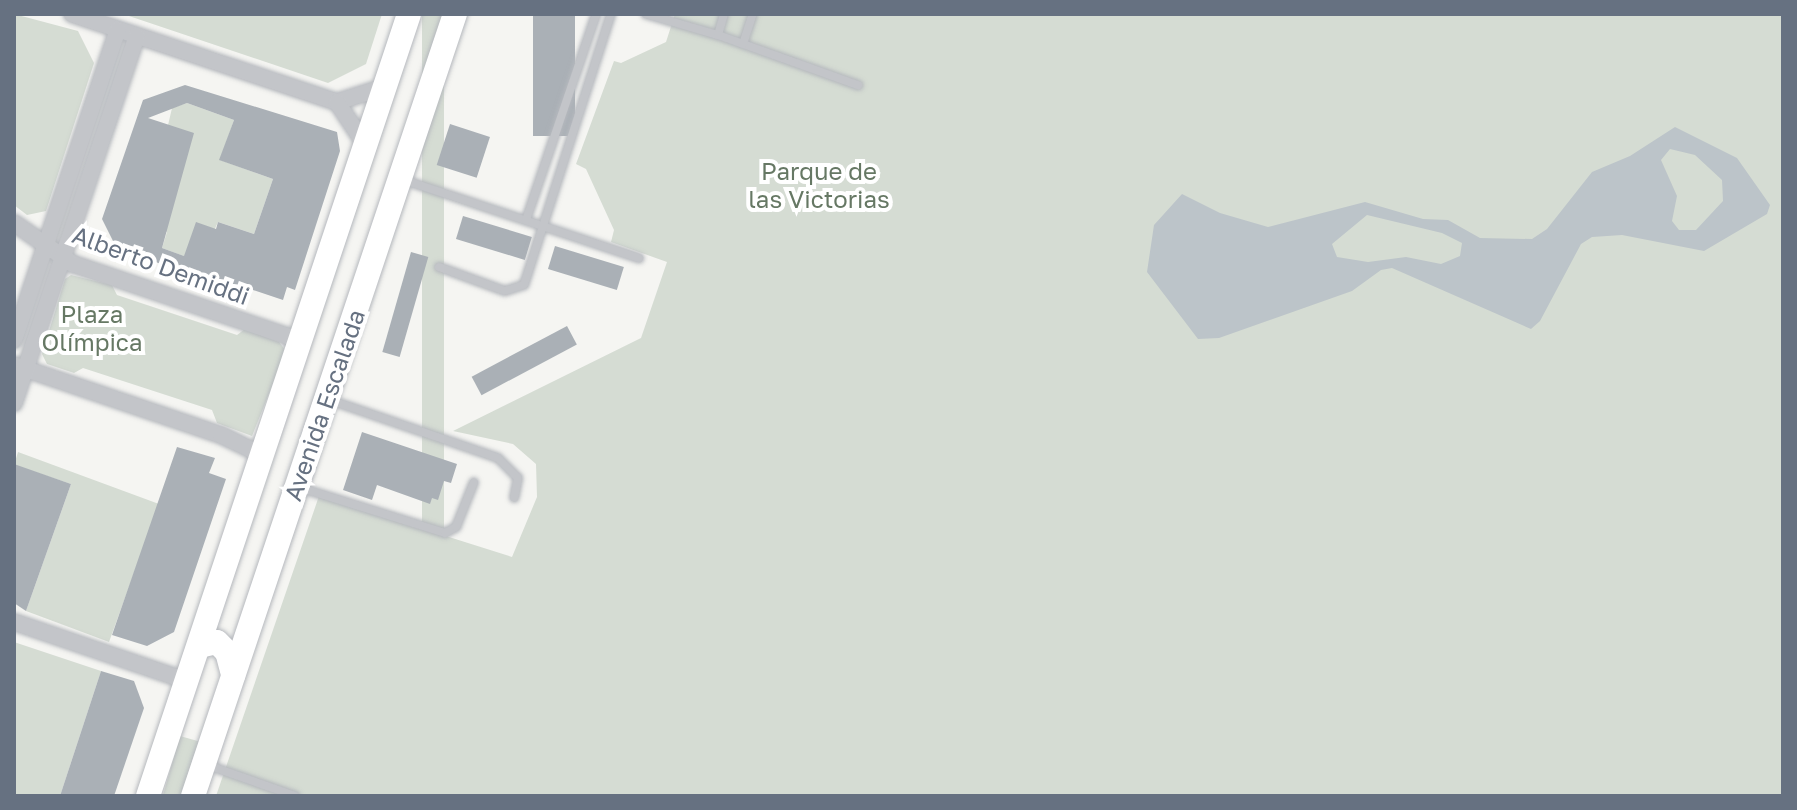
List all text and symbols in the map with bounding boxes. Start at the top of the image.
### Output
park label: Parque de las Victorias [748,157,890,213]
street label: Alberto Demiddi [69,220,253,310]
park label: Plaza Olímpica [42,300,142,356]
street label: Avenida Escalada [278,305,370,505]

